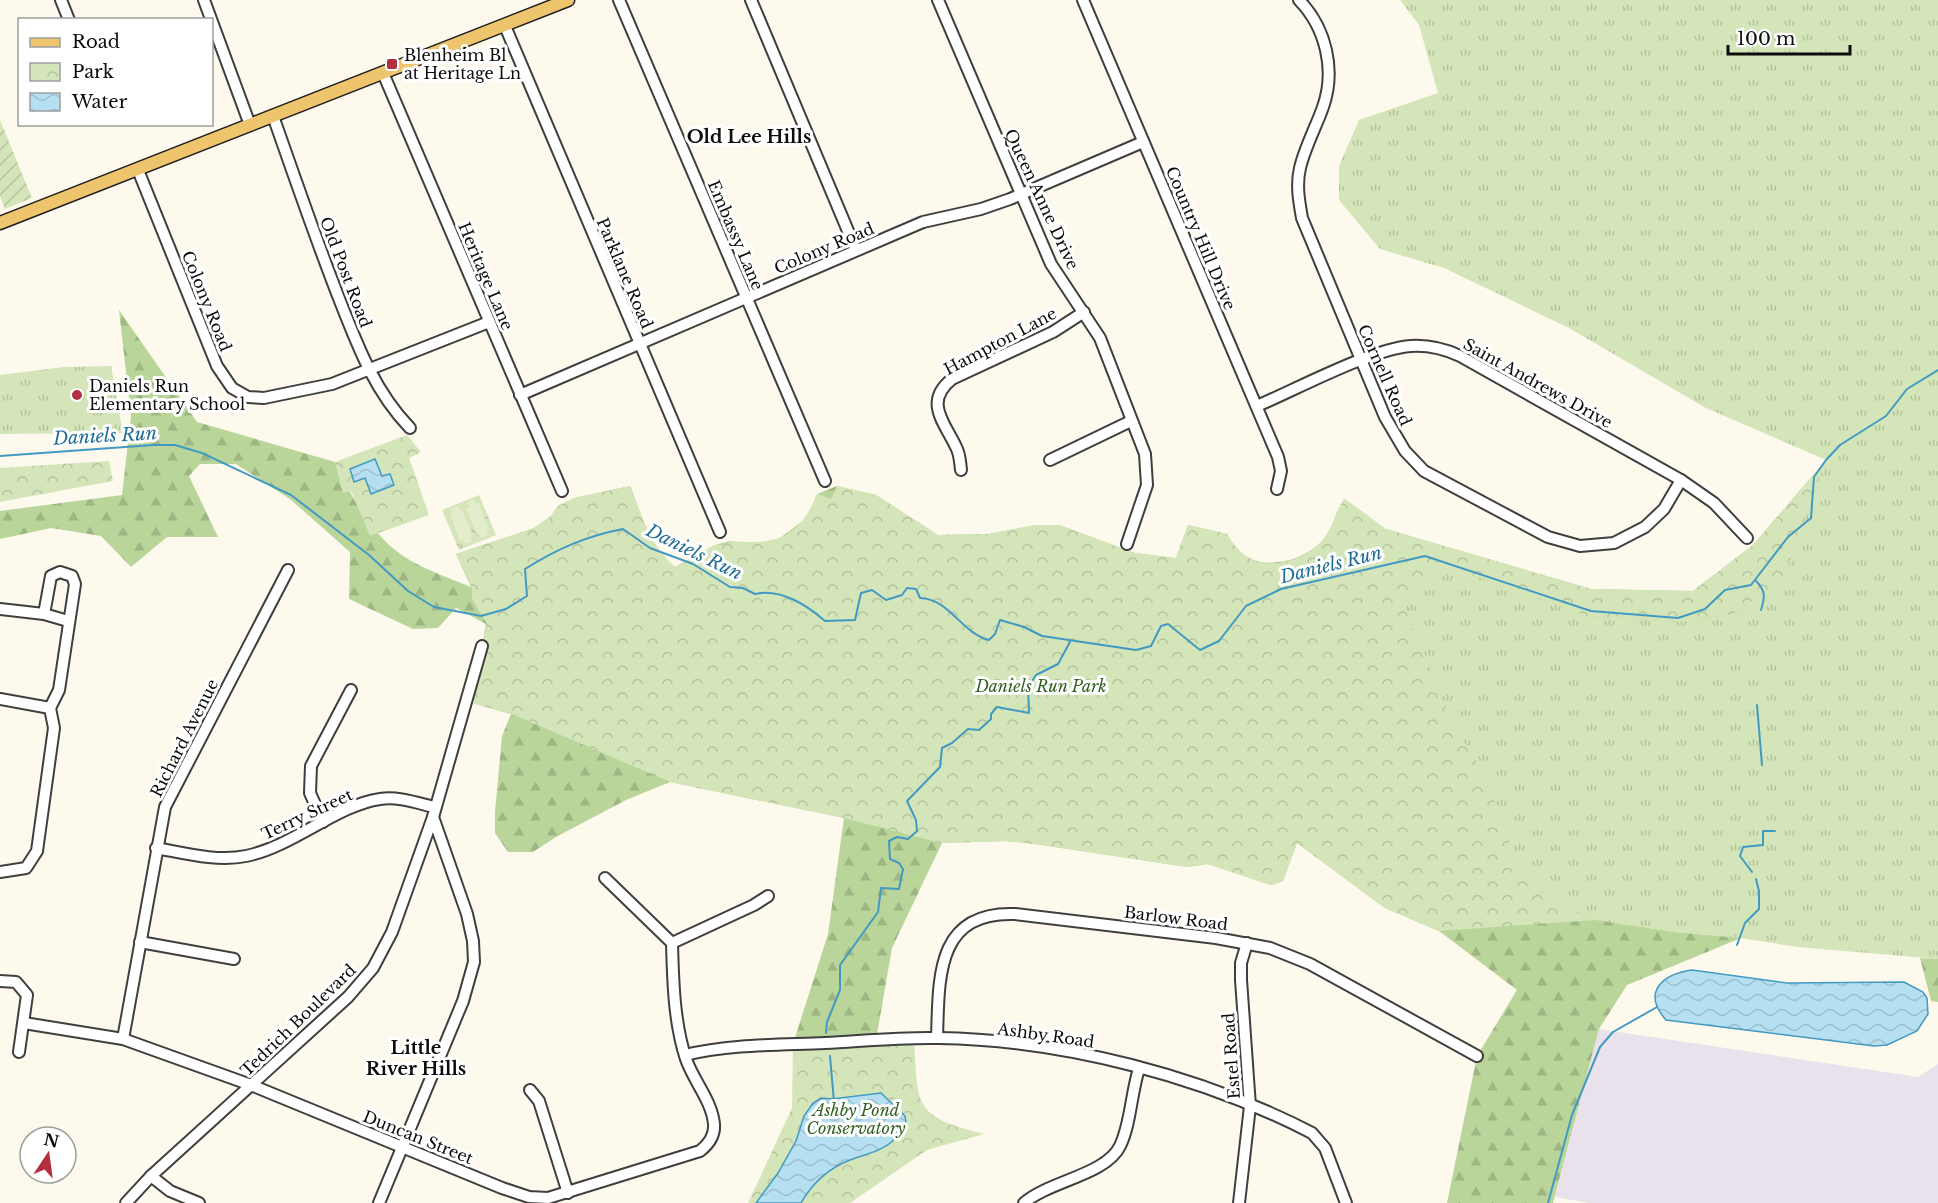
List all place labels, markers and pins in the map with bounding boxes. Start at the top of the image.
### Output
place label: Blenheim Bl at Heritage Ln [404,45,521,83]
marker: Blenheim Bl at Heritage Ln [385,57,399,71]
place label: Daniels Run Elementary School [89,376,245,414]
marker: Daniels Run Elementary School [70,388,84,402]

